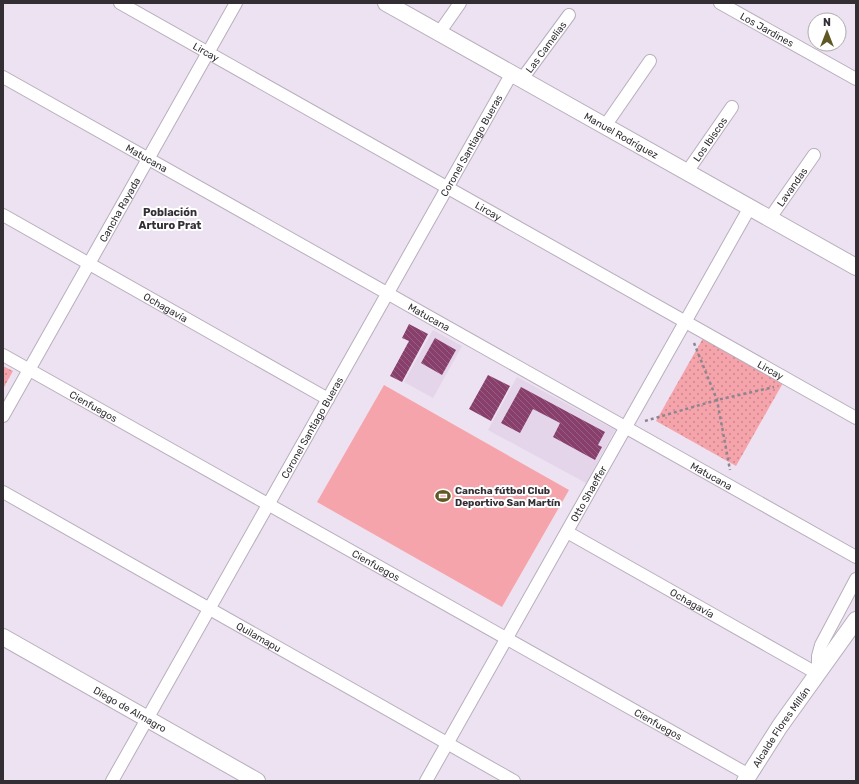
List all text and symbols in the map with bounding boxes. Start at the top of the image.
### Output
street label: Los Jardines [738,10,796,50]
north arrow [807,12,847,52]
text: N [823,16,831,29]
street label: Las Camelias [524,19,569,75]
street label: Lircay [191,40,221,65]
street label: Coronel Santiago Bueras [438,93,505,199]
street label: Manuel Rodríguez [582,110,660,162]
street label: Los Ibiscos [691,115,730,164]
street label: Matucana [123,142,169,175]
street label: Lavandas [775,166,810,209]
street label: Cancha Rayada [97,176,143,244]
street label: Lircay [473,199,504,224]
district label: Población Arturo Prat [139,206,201,232]
street label: Ochagavía [141,291,189,325]
street label: Matucana [406,301,452,334]
street label: Lircay [755,359,786,383]
street label: Coronel Santiago Bueras [279,375,346,481]
street label: Cienfuegos [67,389,119,425]
street label: Matucana [688,460,734,493]
street label: Otto Shaeffer [568,464,610,524]
place label: Cancha fútbol Club Deportivo San Martín [455,485,560,509]
sports icon: Cancha fútbol Club Deportivo San Martín [434,487,452,505]
street label: Cienfuegos [349,548,402,584]
street label: Ochagavía [668,587,716,621]
street label: Quilamapu [234,620,283,655]
street label: Diego de Almagro [91,684,168,735]
street label: Alcalde Flores Millán [750,685,813,770]
street label: Cienfuegos [632,707,684,743]

